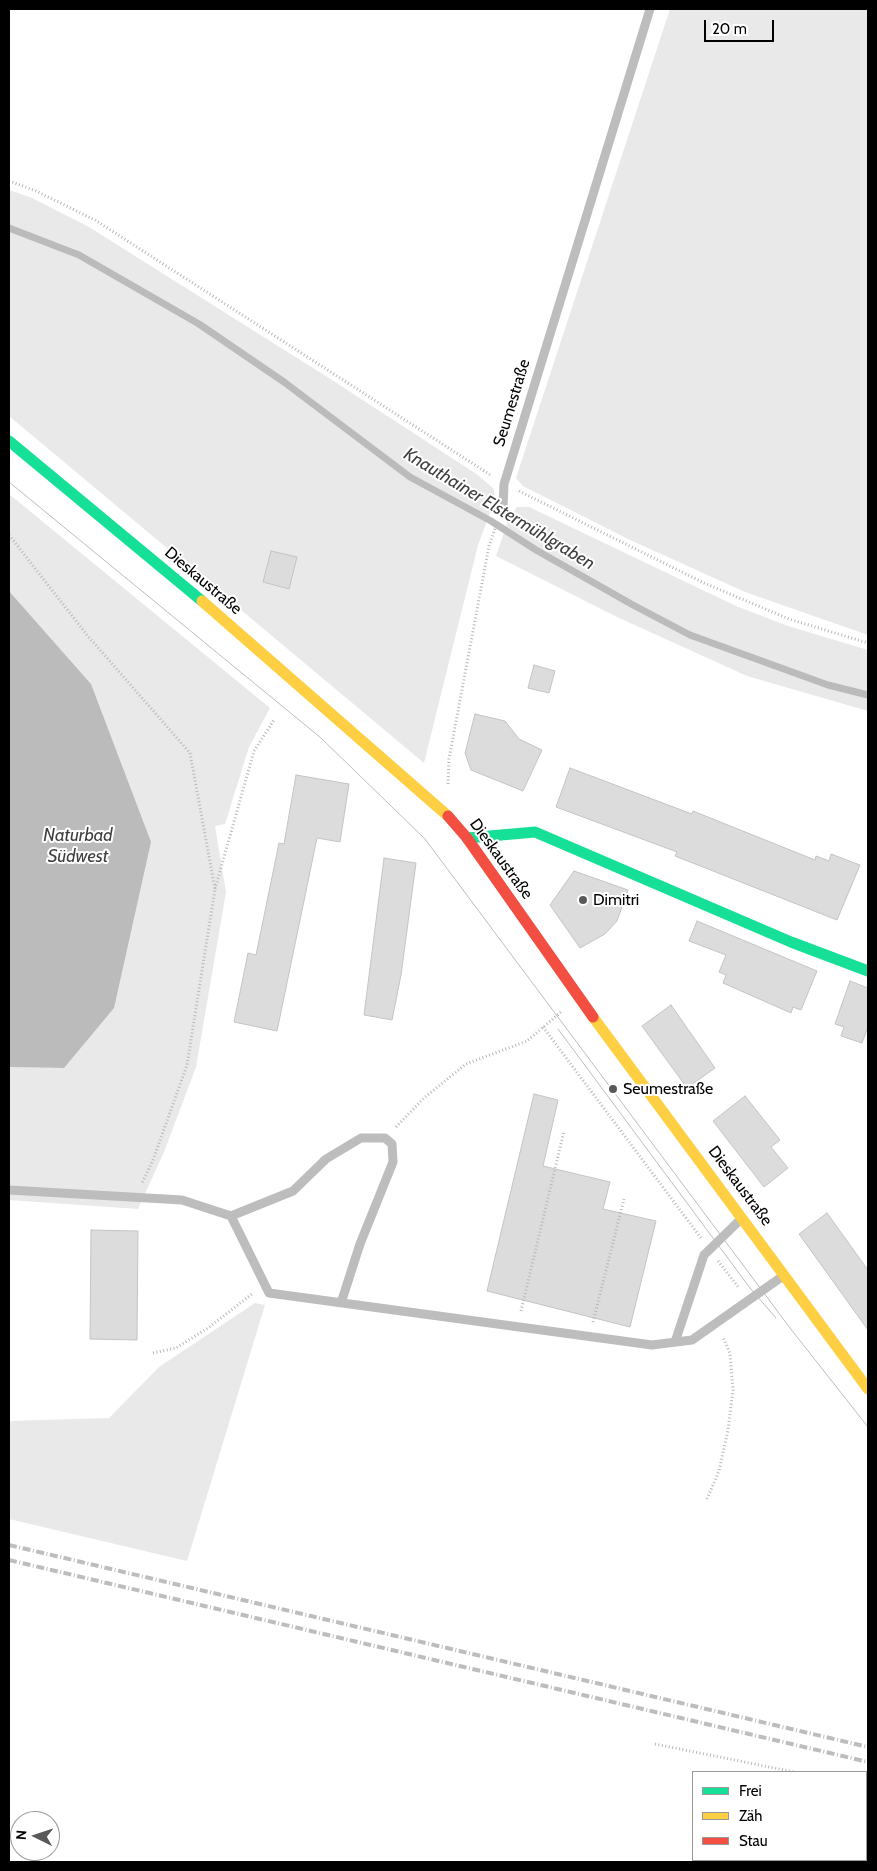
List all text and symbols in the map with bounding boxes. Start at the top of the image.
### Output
scale bar [707,10,777,42]
text: 20 m [712,20,747,38]
street label: Seumestraße [490,357,534,449]
water label: Knauthainer Elstermühlgraben [400,443,598,575]
street label: Dieskaustraße [160,543,246,619]
street label: Dieskaustraße [465,815,537,903]
water label: Naturbad Südwest [43,825,113,868]
place label: Dimitri [593,890,639,910]
marker: Dimitri [577,894,589,906]
place label: Seumestraße [623,1079,713,1099]
marker: Seumestraße [607,1083,619,1095]
street label: Dieskaustraße [704,1142,776,1230]
legend [692,1771,867,1861]
text: Frei [739,1782,762,1800]
text: Zäh [739,1807,762,1825]
north arrow [10,1811,60,1861]
text: N [12,1829,30,1841]
text: Stau [739,1832,768,1850]

